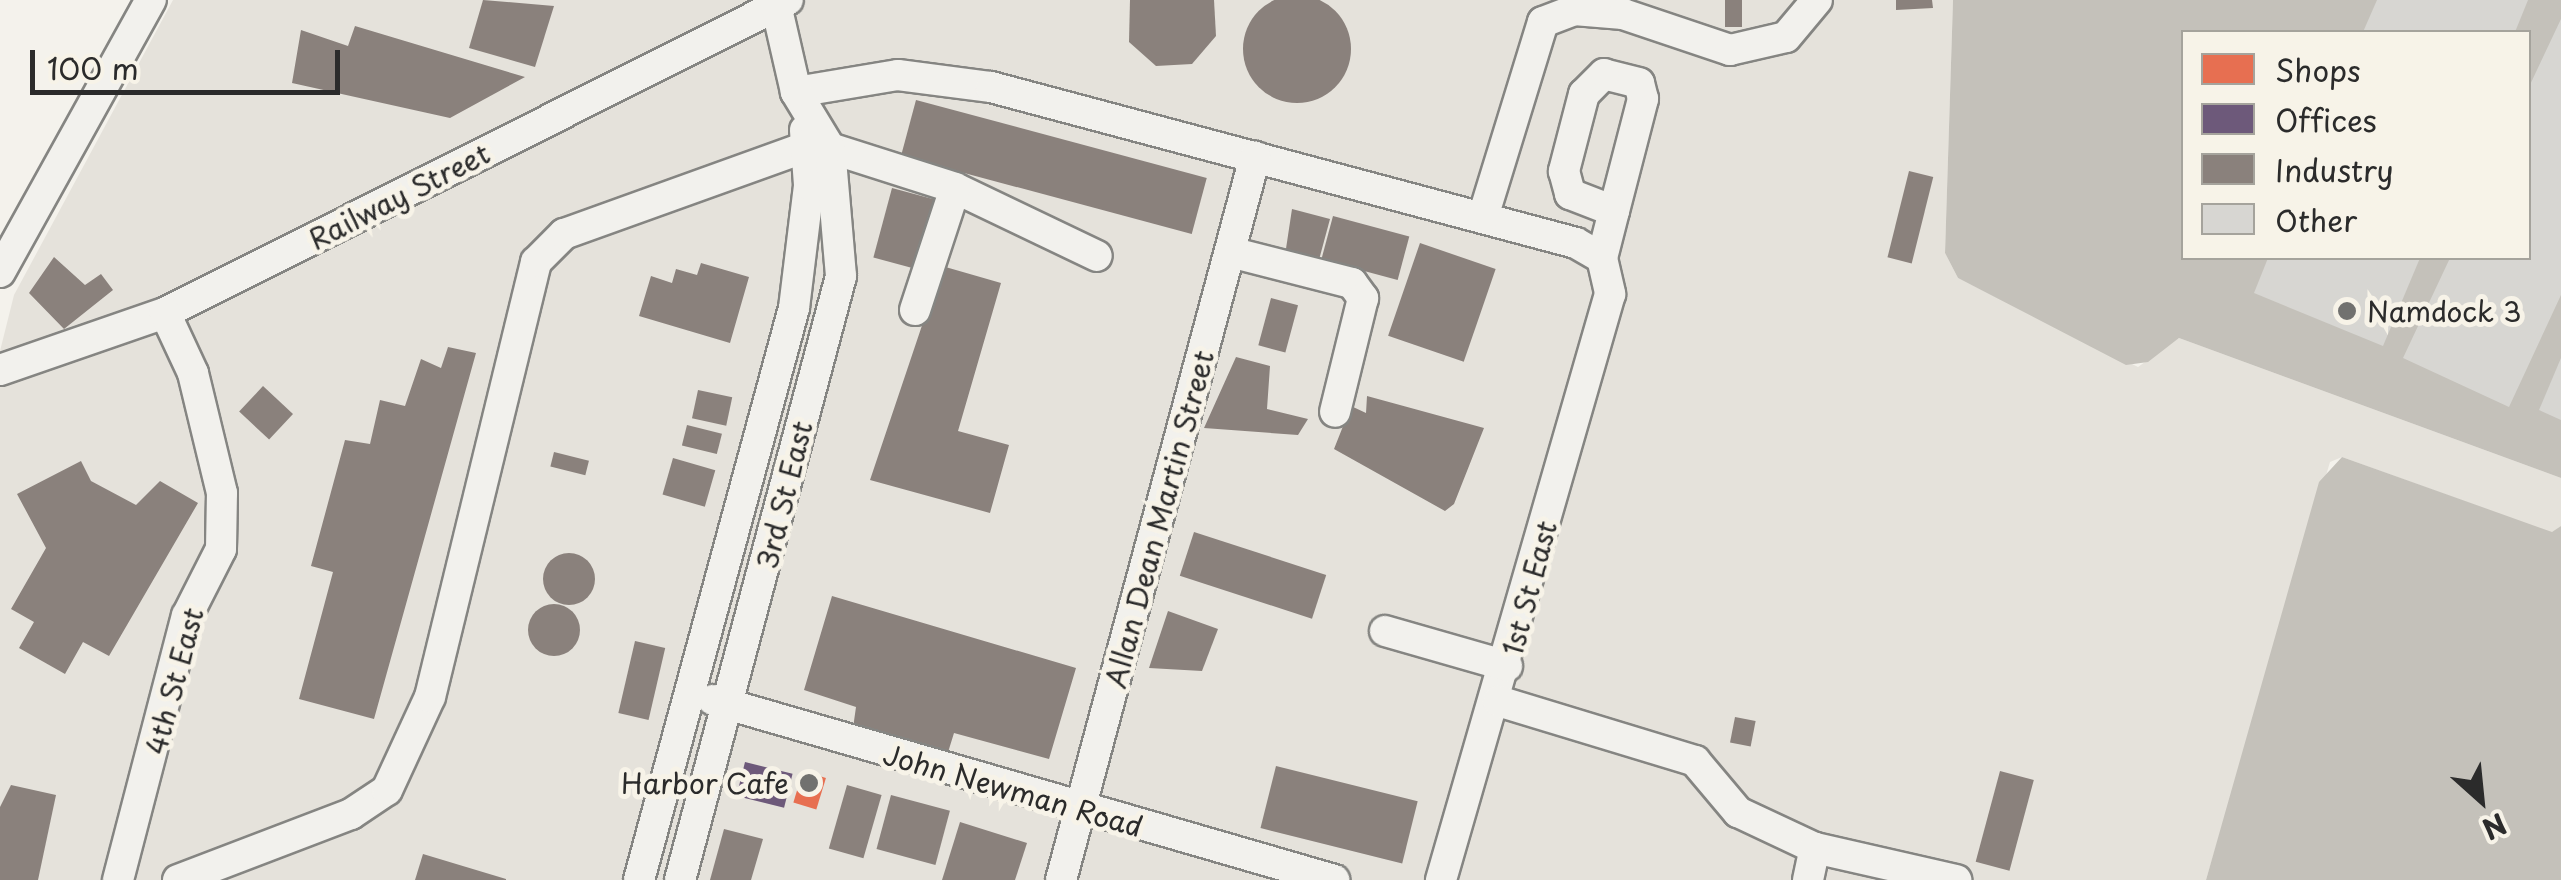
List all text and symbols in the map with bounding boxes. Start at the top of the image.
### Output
scale bar [35,30,345,92]
legend [2181,30,2531,260]
text: 100 m [47,45,139,90]
text: Shops [2275,47,2361,92]
text: Offices [2275,97,2377,142]
street label: Railway Street [303,136,495,256]
text: Industry [2275,147,2394,192]
text: Other [2275,197,2357,242]
place label: Namdock 3 [2367,294,2520,328]
marker: Namdock 3 [2336,300,2358,322]
street label: Allan Dean Martin Street [1098,346,1220,692]
street label: 3rd St East [749,417,819,573]
street label: 1st St East [1494,515,1564,661]
street label: 4th St East [138,604,210,758]
street label: John Newman Road [878,737,1148,843]
north arrow [2431,750,2531,850]
place label: Harbor Cafe [621,766,789,800]
marker: Harbor Cafe [798,772,820,794]
text: N [2475,803,2514,851]

